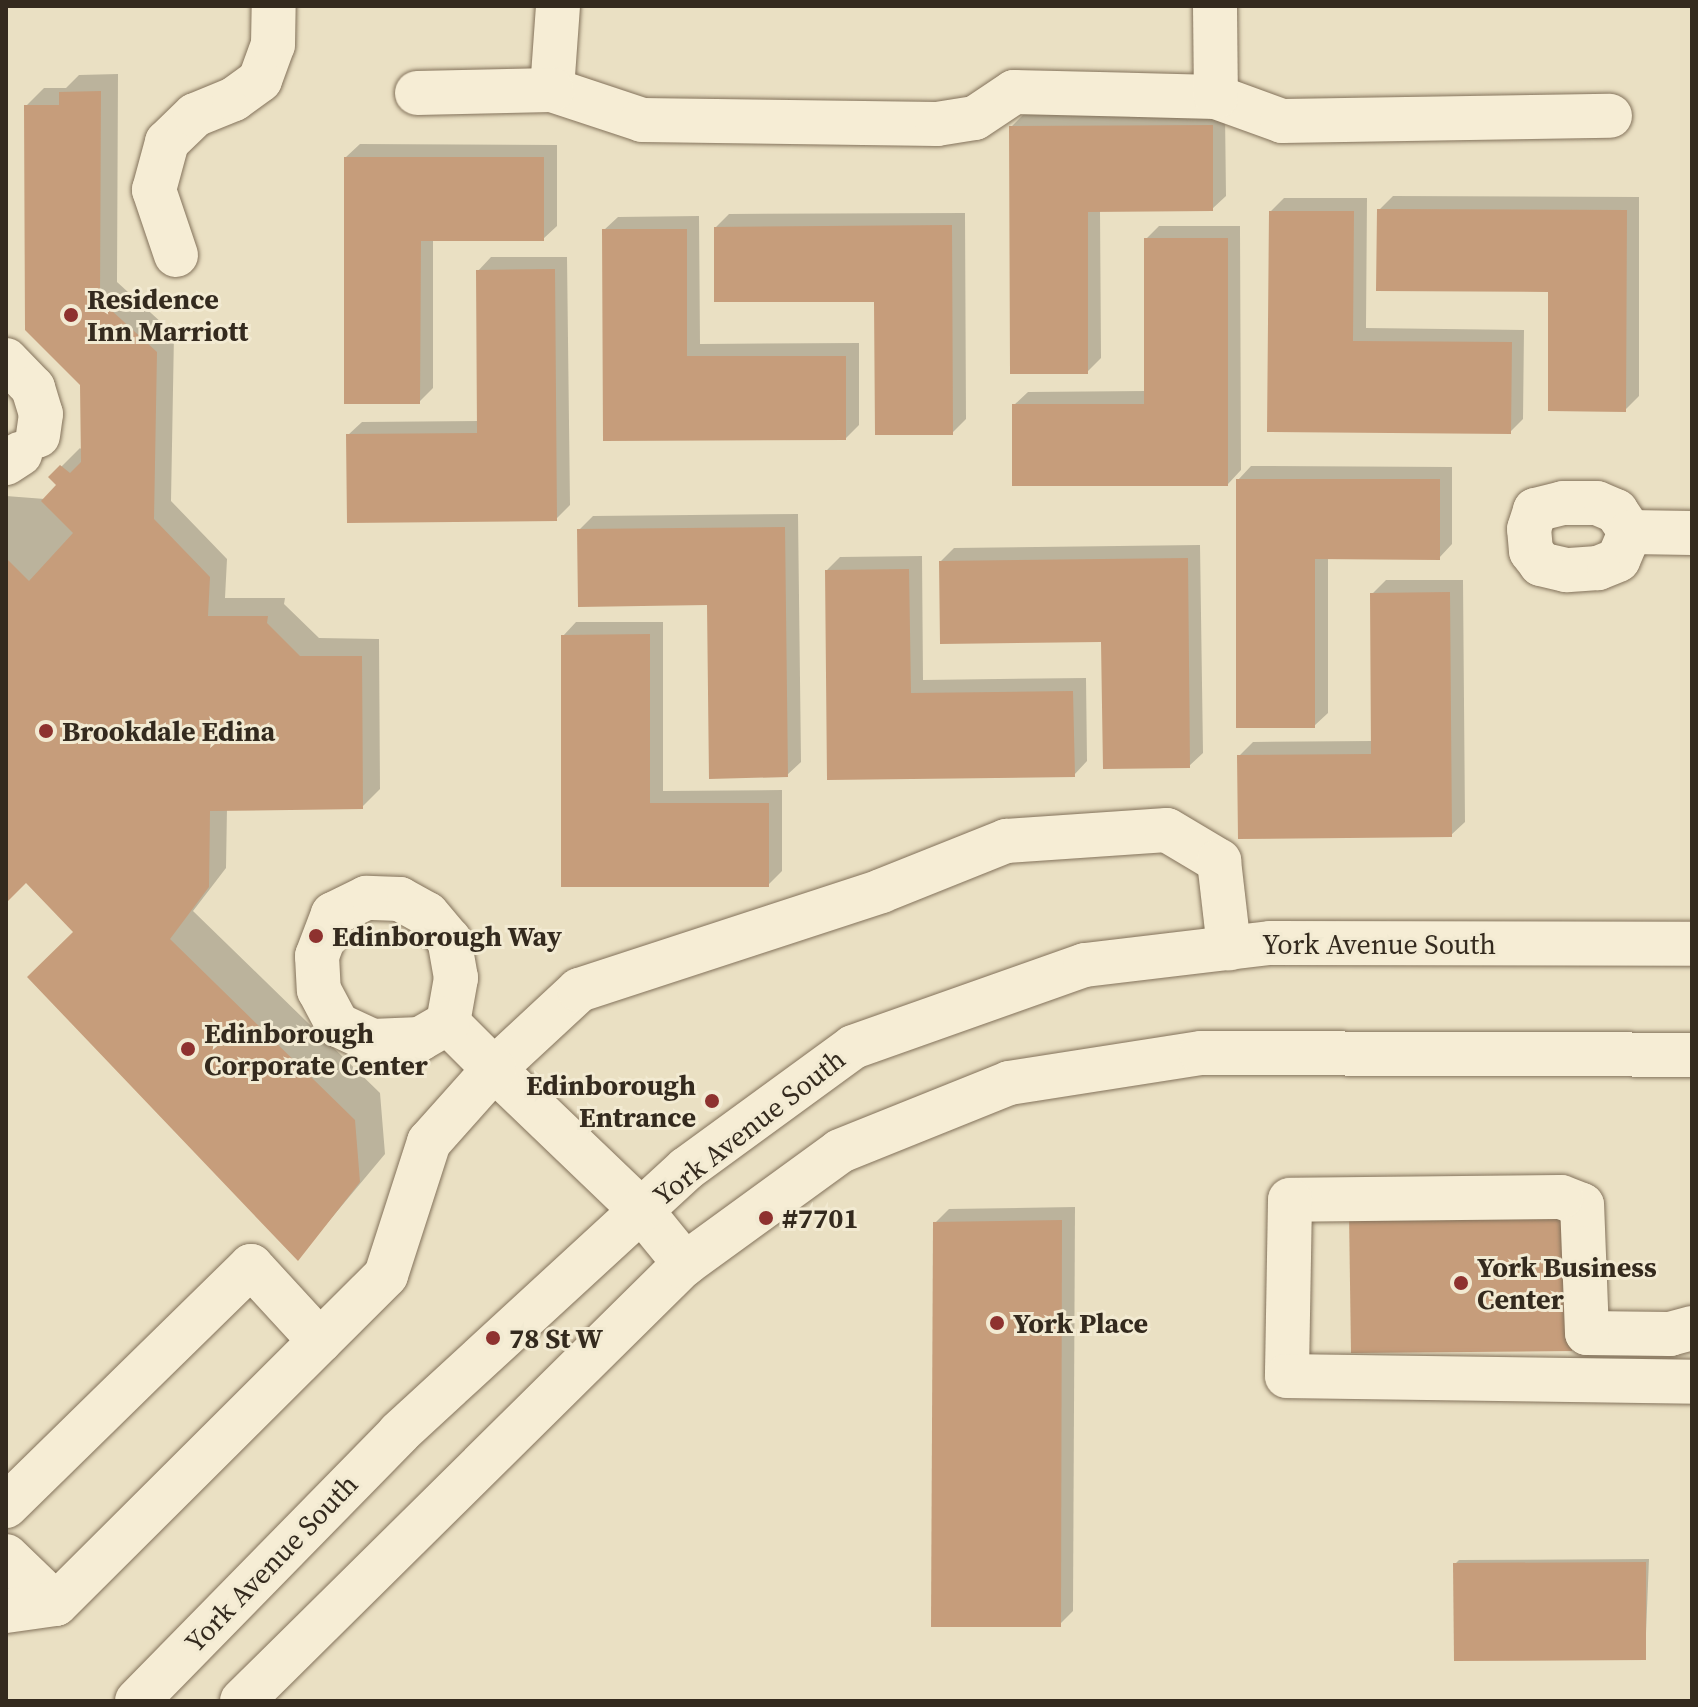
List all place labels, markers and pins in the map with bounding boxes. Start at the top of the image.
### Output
place label: Residence Inn Marriott [87,282,248,348]
marker: Residence Inn Marriott [62,306,80,324]
place label: Brookdale Edina [62,714,275,748]
marker: Brookdale Edina [37,722,55,740]
place label: Edinborough Way [332,919,563,953]
marker: Edinborough Way [307,927,325,945]
place label: Edinborough Corporate Center [204,1016,428,1082]
marker: Edinborough Corporate Center [179,1040,197,1058]
place label: Edinborough Entrance [526,1068,696,1134]
marker: Edinborough Entrance [703,1092,721,1110]
place label: #7701 [782,1201,859,1235]
marker: #7701 [757,1209,775,1227]
place label: York Business Center [1477,1250,1657,1316]
marker: York Business Center [1452,1274,1470,1292]
place label: York Place [1013,1306,1148,1340]
marker: York Place [988,1314,1006,1332]
place label: 78 St W [509,1321,604,1355]
marker: 78 St W [484,1329,502,1347]

